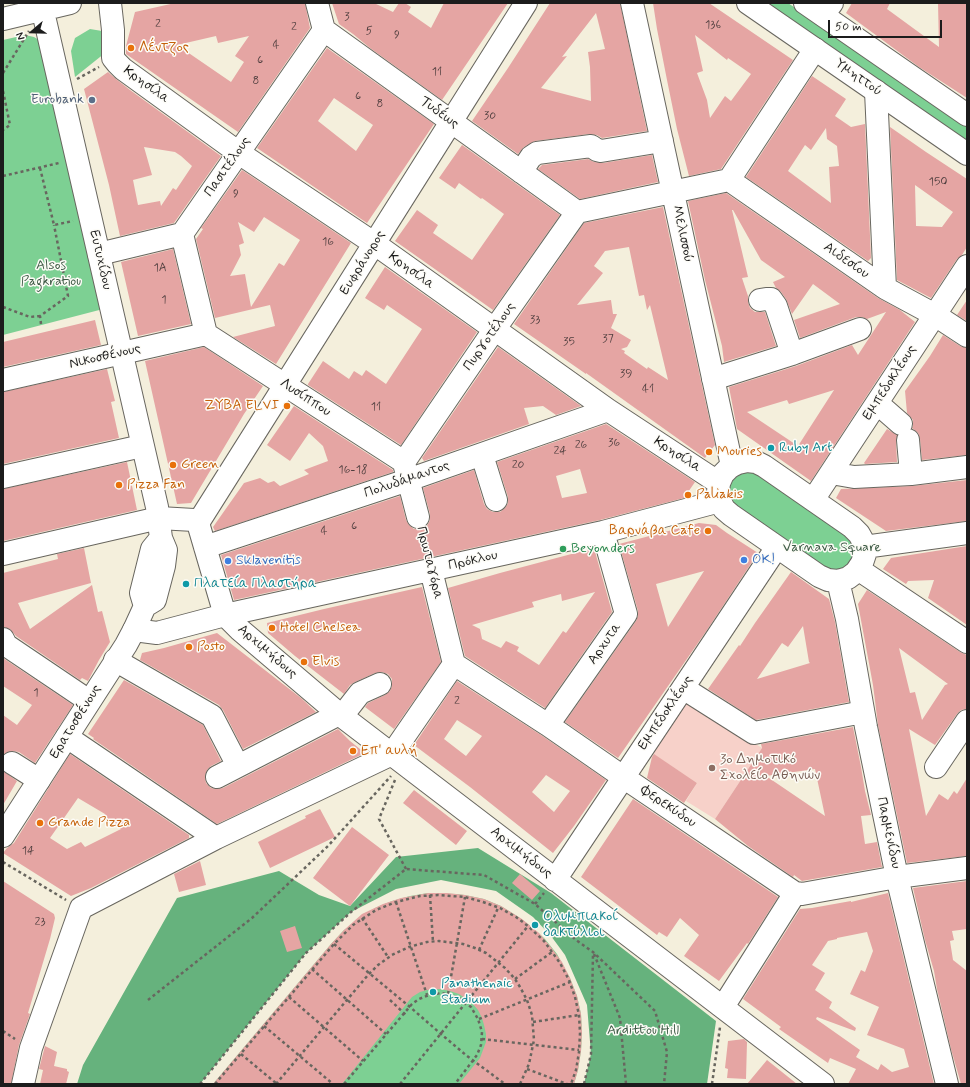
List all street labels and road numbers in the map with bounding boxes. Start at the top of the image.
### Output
street label: Υμηττού [831,56,885,100]
street label: Κρησίλα [120,63,172,107]
street label: Τυδέως [416,93,462,133]
street label: Πασιτέλους [201,134,255,200]
street label: Μελισσού [668,204,696,264]
street label: Ευτυχίδου [85,228,115,292]
street label: Ευφράνορος [337,228,389,298]
street label: Αιδεσίου [820,239,872,283]
street label: Κρησίλα [385,249,437,293]
street label: Πυργοτέλους [460,300,520,374]
street label: Νικοσθένους [68,341,142,373]
street label: Εμπεδοκλέους [859,342,921,424]
street label: Λυσίππου [276,375,334,421]
street label: Κρησίλα [650,433,704,477]
street label: Πολυδάμαντος [362,458,452,502]
street label: Πρωταγόρα [412,525,446,601]
street label: Πρόκλου [447,547,499,575]
street label: Αρχυτα [585,620,625,668]
street label: Αρχιμήδους [234,621,300,683]
street label: Εμπεδοκλέους [635,672,697,754]
street label: Ερατοσθένους [47,682,105,762]
street label: Φερεκύδου [637,782,699,832]
street label: Παρμενίδου [872,796,904,870]
street label: Αρχιμήδους [487,824,555,882]

